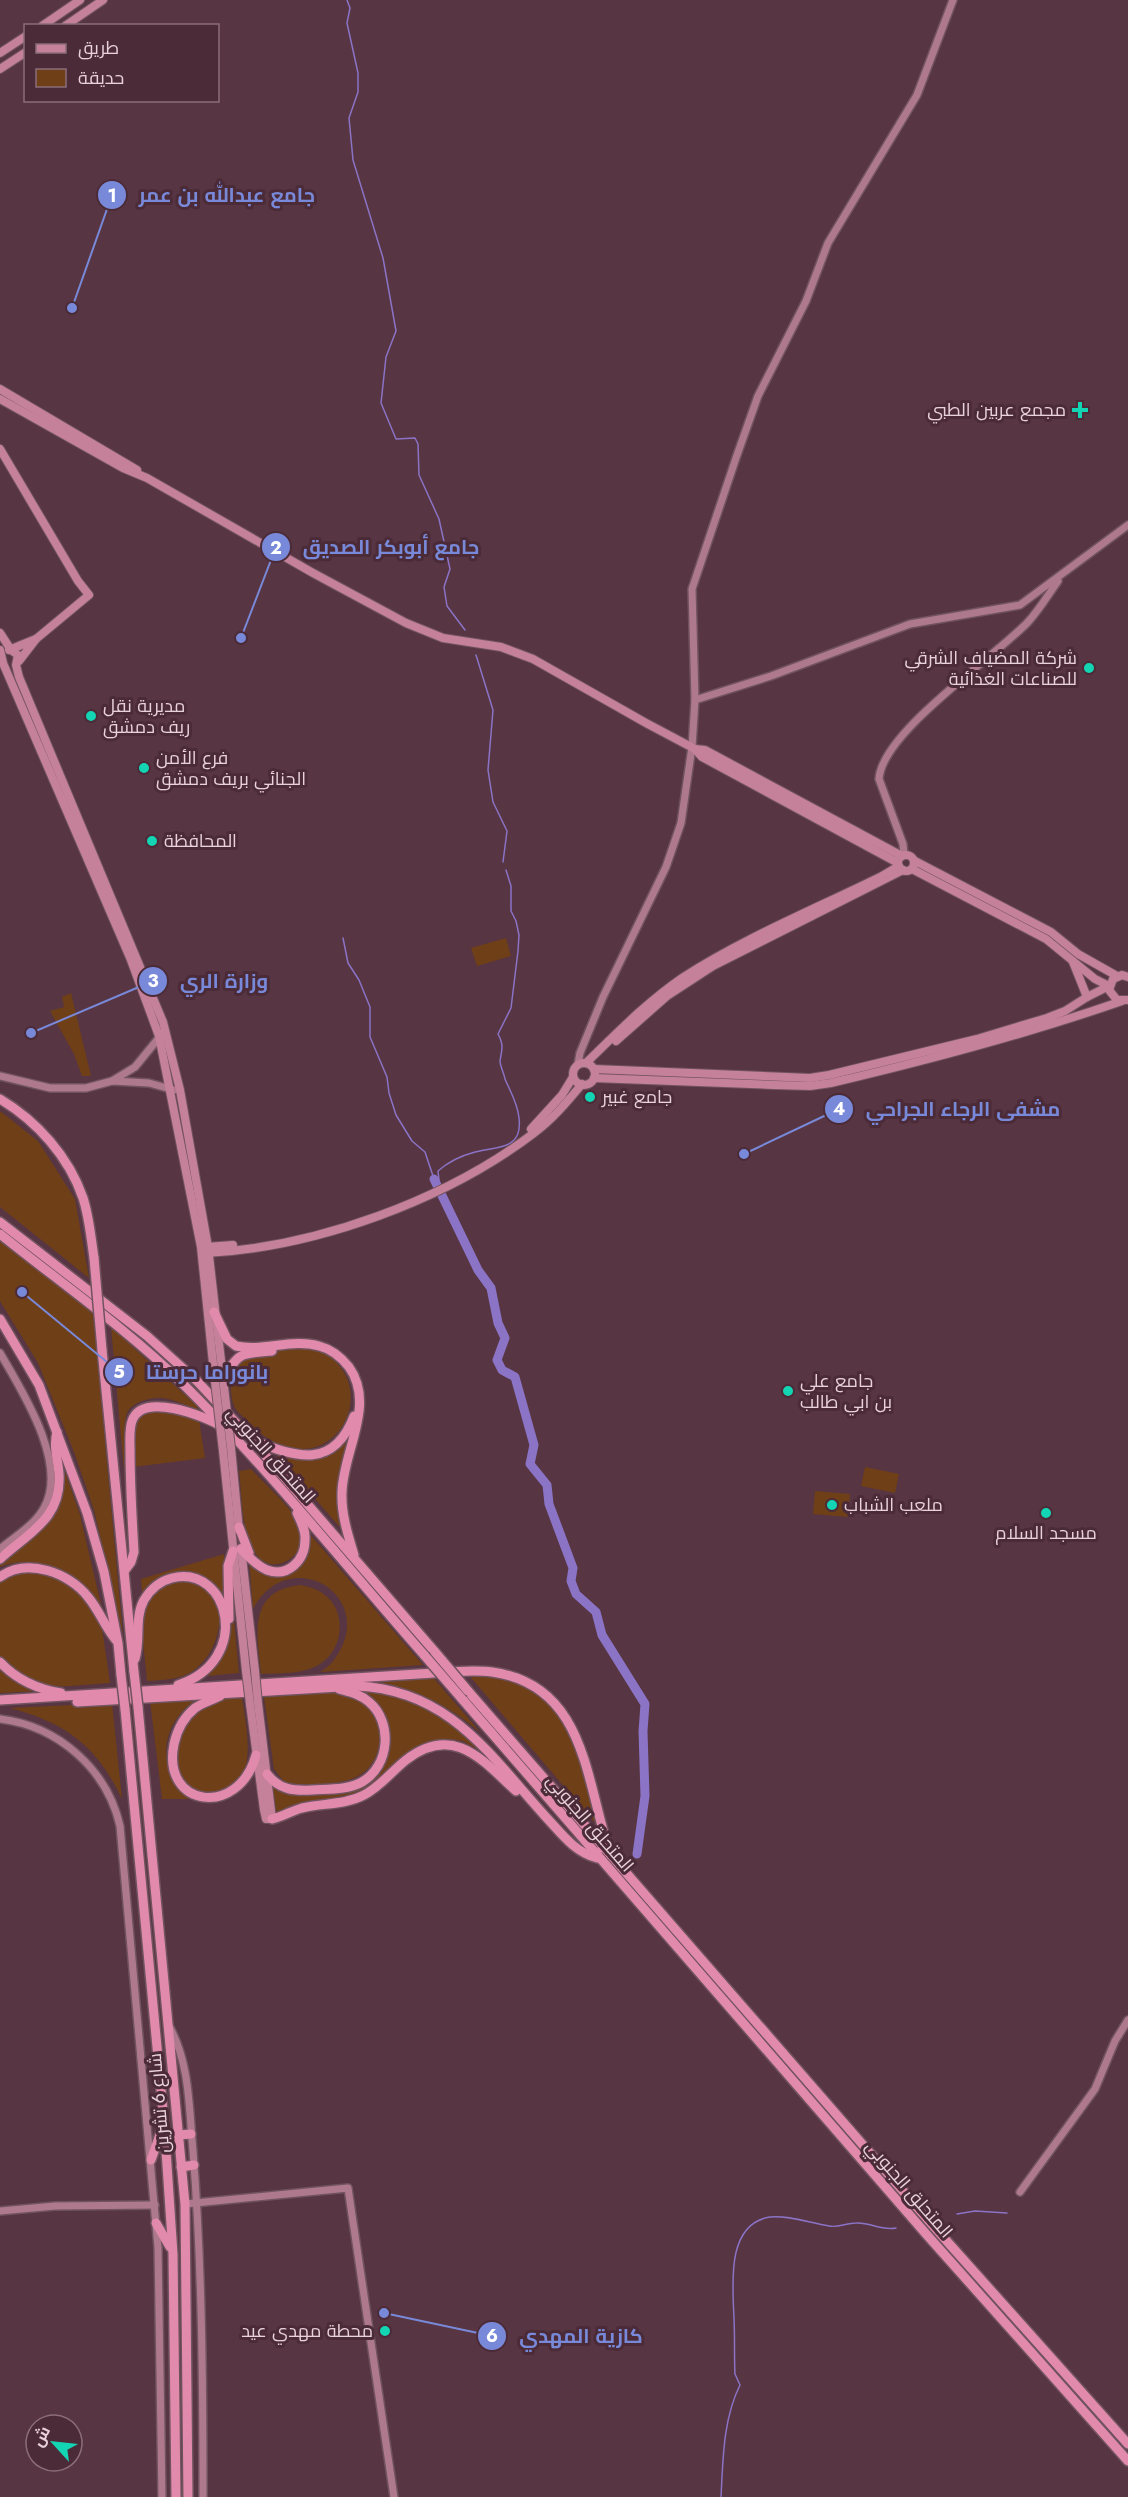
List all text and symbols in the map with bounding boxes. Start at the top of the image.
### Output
legend [24,24,219,102]
text: طريق [78,35,119,61]
text: حديقة [78,65,124,91]
callout: جامع عبدالله بن عمر [97,176,327,214]
text: جامع عبدالله بن عمر [138,181,315,210]
text: 1 [107,183,117,209]
place label: مجمع عربين الطبي [927,397,1066,424]
marker: مجمع عربين الطبي [1071,401,1089,419]
callout: جامع أبوبكر الصديق [261,528,491,566]
text: جامع أبوبكر الصديق [303,533,479,562]
text: 2 [270,535,282,561]
place label: شركة المضياف الشرقي للصناعات الغذائية [904,645,1077,692]
marker: شركة المضياف الشرقي للصناعات الغذائية [1082,661,1096,675]
place label: مديرية نقل ريف دمشق [103,693,190,740]
marker: مديرية نقل ريف دمشق [84,709,98,723]
place label: فرع الأمن الجنائي بريف دمشق [156,745,306,793]
marker: فرع الأمن الجنائي بريف دمشق [137,761,151,775]
place label: المحافظة [164,828,237,854]
marker: المحافظة [145,834,159,848]
callout: وزارة الري [138,962,280,1000]
text: وزارة الري [180,967,268,997]
text: 3 [147,968,159,994]
place label: جامع غبير [601,1084,672,1110]
marker: جامع غبير [583,1090,597,1104]
callout: مشفى الرجاء الجراحي [824,1090,1072,1128]
text: مشفى الرجاء الجراحي [866,1095,1060,1125]
text: 4 [833,1096,845,1122]
callout: بانوراما حرستا [104,1353,280,1391]
text: بانوراما حرستا [146,1358,268,1387]
text: 5 [113,1359,125,1385]
place label: جامع علي بن ابي طالب [800,1368,892,1416]
marker: جامع علي بن ابي طالب [781,1384,795,1398]
street label: المتحلق الجنوبي [220,1401,322,1510]
place label: ملعب الشباب [844,1492,943,1518]
marker: ملعب الشباب [825,1498,839,1512]
marker: مسجد السلام [1039,1506,1053,1520]
place label: مسجد السلام [995,1520,1097,1546]
street label: المتحلق الجنوبي [539,1768,640,1878]
street label: شارع 6 تشرين [142,2052,176,2154]
street label: المتحلق الجنوبي [858,2134,959,2244]
callout: كازية المهدي [477,2317,654,2355]
place label: محطة مهدي عيد [241,2318,373,2345]
text: كازية المهدي [519,2322,643,2352]
text: 6 [486,2323,498,2349]
marker: محطة مهدي عيد [378,2324,392,2338]
north arrow [24,2413,84,2473]
text: ش [26,2422,56,2451]

